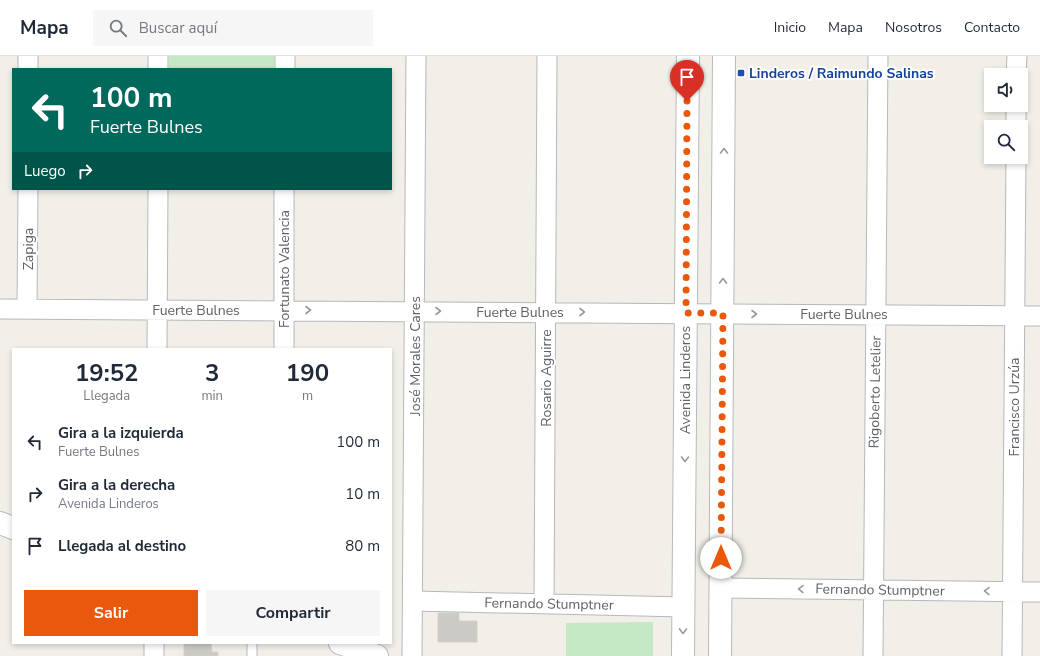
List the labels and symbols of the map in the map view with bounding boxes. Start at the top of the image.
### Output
pin [670,60,704,101]
place label: Linderos / Raimundo Salinas [749,64,934,83]
marker: Linderos / Raimundo Salinas [736,68,746,78]
one-way arrow [720,148,728,154]
street label: Fortunato Valencia [275,210,294,328]
street label: Zapiga [19,228,38,270]
one-way arrow [719,278,727,284]
street label: José Morales Cares [406,296,425,417]
street label: Fuerte Bulnes [152,301,240,320]
street label: Fuerte Bulnes [476,303,564,322]
street label: Fuerte Bulnes [800,305,888,324]
one-way arrow [305,306,311,314]
one-way arrow [435,307,441,315]
one-way arrow [579,308,585,316]
one-way arrow [751,309,757,318]
street label: Avenida Linderos [676,325,695,434]
street label: Rosario Aguirre [537,329,556,427]
street label: Rigoberto Letelier [865,335,885,449]
street label: Francisco Urzúa [1005,357,1024,457]
one-way arrow [681,456,689,462]
position arrow [700,537,742,579]
street label: Fernando Stumptner [815,579,945,601]
one-way arrow [798,585,804,593]
one-way arrow [984,587,990,595]
street label: Fernando Stumptner [484,593,614,615]
one-way arrow [679,628,688,634]

